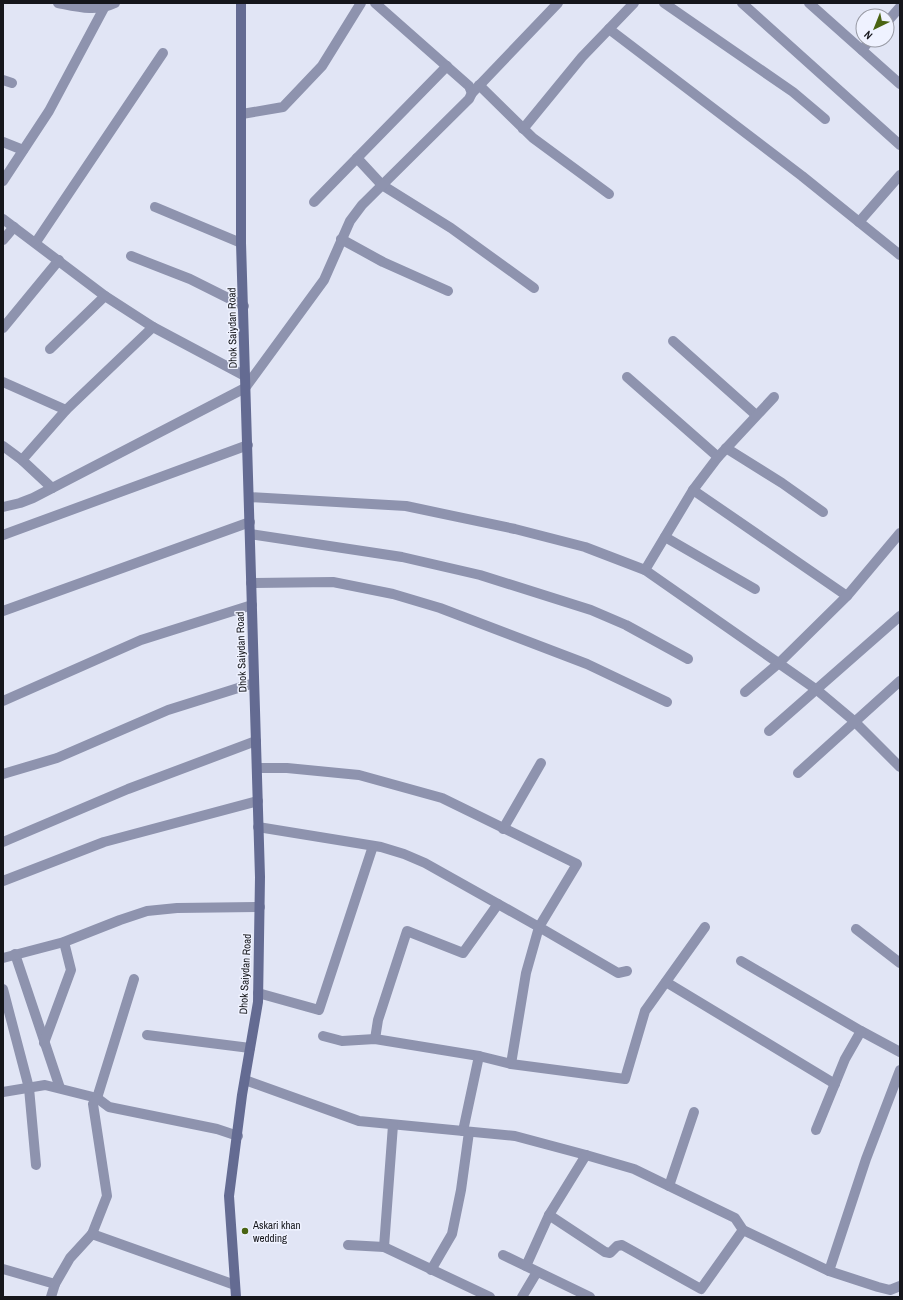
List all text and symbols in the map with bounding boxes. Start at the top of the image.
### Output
north arrow [855,8,895,48]
text: N [861,28,875,43]
street label: Dhok Saiydan Road [224,288,240,368]
street label: Dhok Saiydan Road [233,611,249,693]
street label: Dhok Saiydan Road [236,933,254,1015]
place label: Askari khan wedding [252,1218,301,1245]
marker: Askari khan wedding [240,1226,250,1236]

